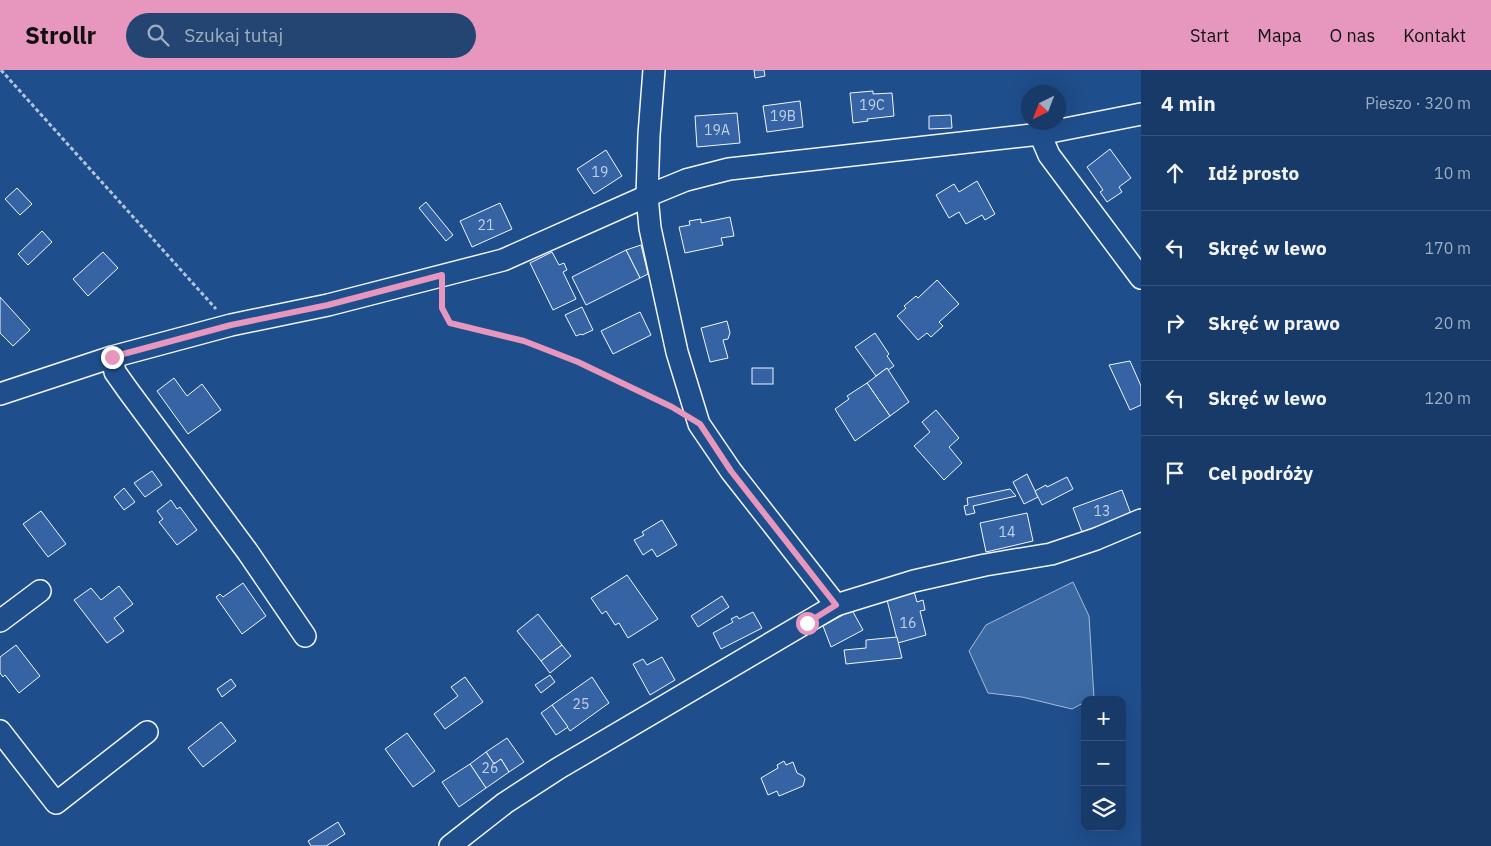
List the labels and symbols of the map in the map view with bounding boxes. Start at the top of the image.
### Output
north arrow [1021,85,1066,130]
house number: 19C [859,96,885,114]
house number: 19B [770,107,796,125]
house number: 19A [704,121,730,139]
house number: 19 [592,163,608,181]
house number: 21 [478,216,494,234]
route end [101,346,124,369]
house number: 13 [1094,502,1110,520]
house number: 14 [999,523,1015,541]
route start [796,612,819,635]
house number: 16 [900,614,916,632]
house number: 25 [573,695,589,713]
house number: 26 [482,759,498,777]

